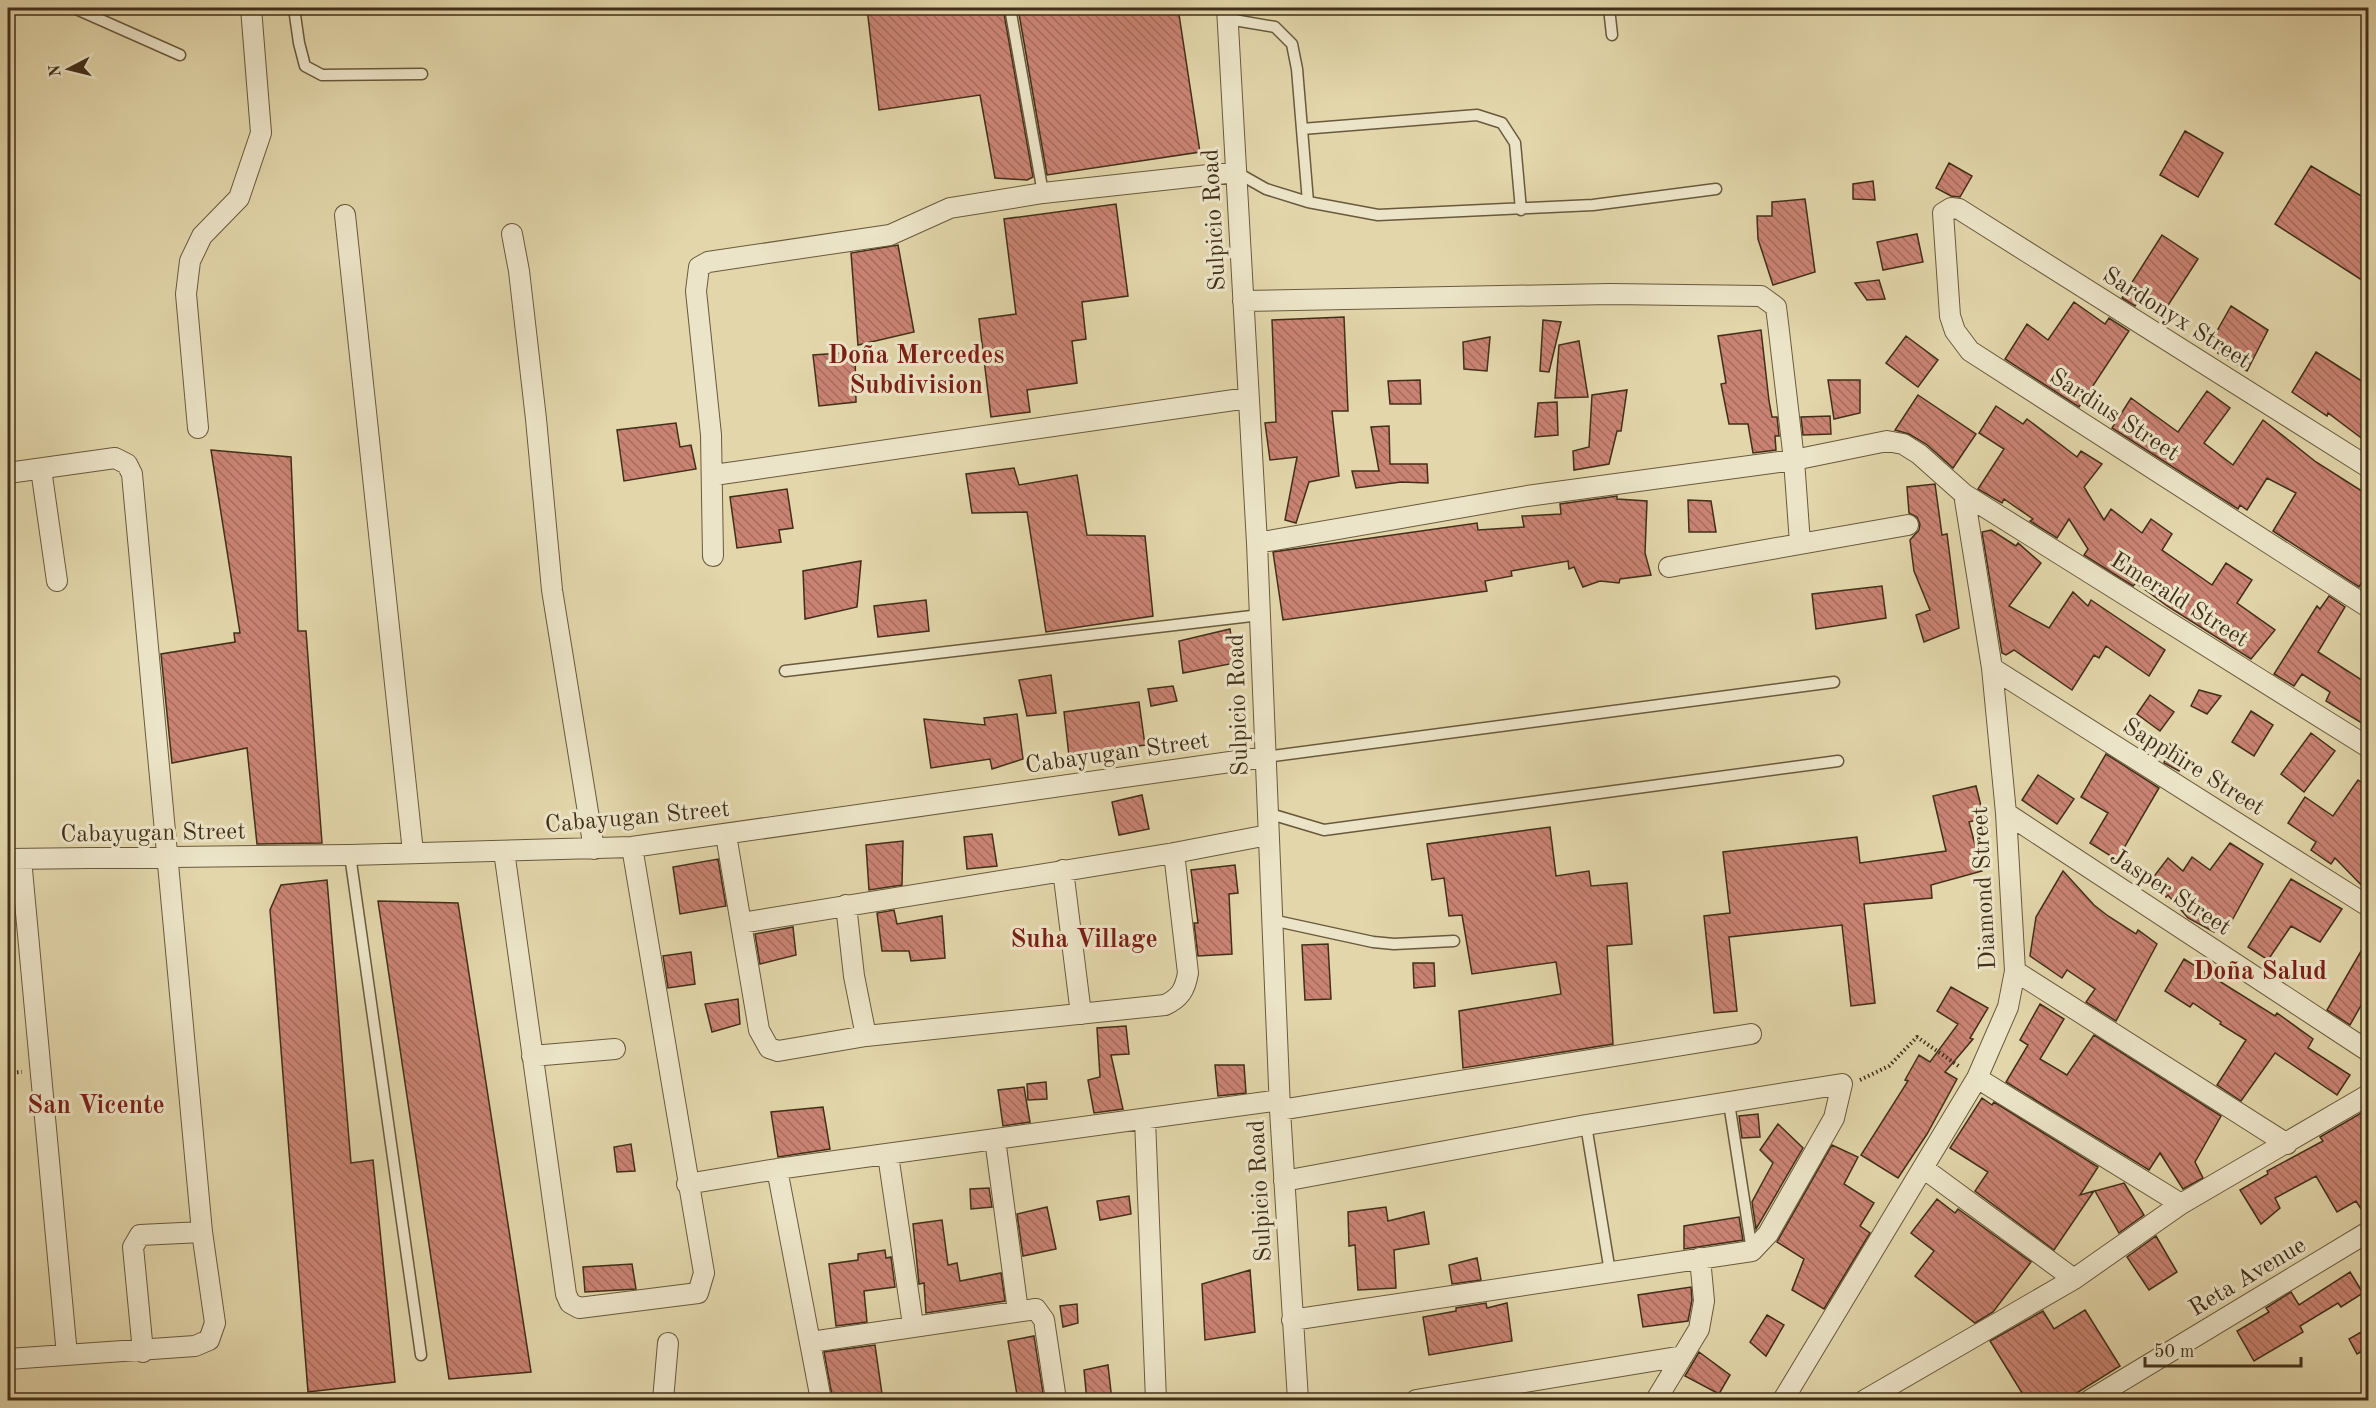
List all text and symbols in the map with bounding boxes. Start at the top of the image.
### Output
north arrow [39,39,99,99]
text: N [47,63,65,78]
street label: Sulpicio Road [1199,148,1231,291]
street label: Sardonyx Street [2098,264,2254,374]
district label: Doña Mercedes Subdivision [827,343,1005,399]
street label: Sardius Street [2045,365,2183,466]
street label: Emerald Street [2106,549,2252,653]
street label: Sulpicio Road [1225,633,1253,776]
street label: Sapphire Street [2118,715,2268,821]
street label: Cabayugan Street [1024,729,1211,779]
street label: Cabayugan Street [544,798,731,838]
street label: Diamond Street [1969,805,2001,970]
street label: Cabayugan Street [60,820,246,848]
street label: Jasper Street [2105,845,2235,941]
district label: Suha Village [1010,927,1158,953]
district label: Doña Salud [2193,959,2327,985]
district label: San Vicente [27,1093,165,1119]
street label: Sulpicio Road [1245,1119,1277,1262]
street label: Reta Avenue [2186,1234,2311,1322]
scale bar [2145,1330,2301,1368]
text: 50 m [2154,1343,2194,1361]

